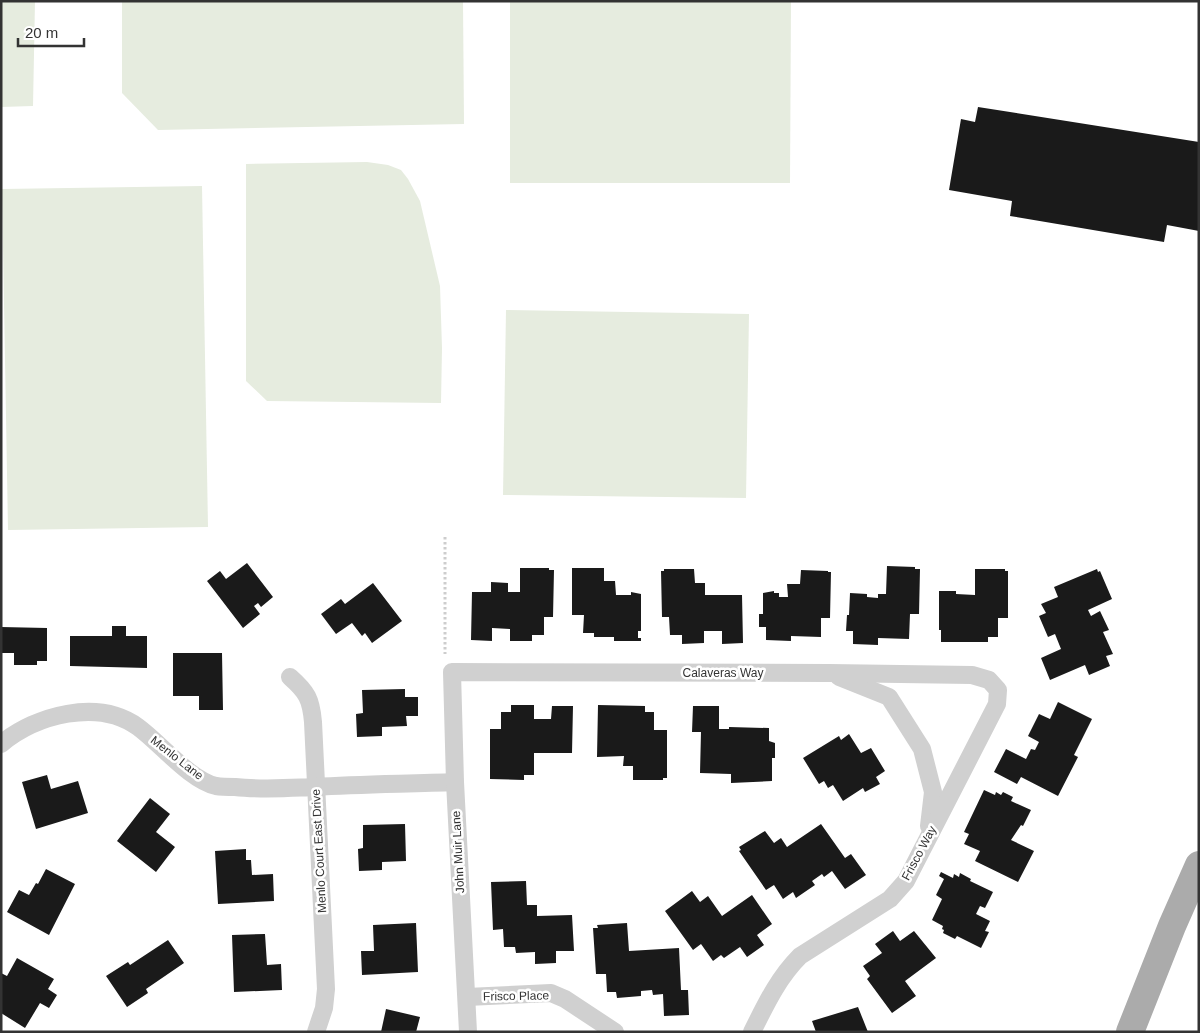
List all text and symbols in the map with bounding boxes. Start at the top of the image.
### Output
scale bar [18,15,84,47]
text: 20 m [25,24,58,41]
street label: Calaveras Way [683,666,763,680]
street label: Menlo Lane [148,733,206,783]
street label: Menlo Court East Drive [309,788,329,913]
street label: John Muir Lane [449,810,467,894]
street label: Frisco Way [899,823,939,883]
street label: Frisco Place [483,988,549,1004]

